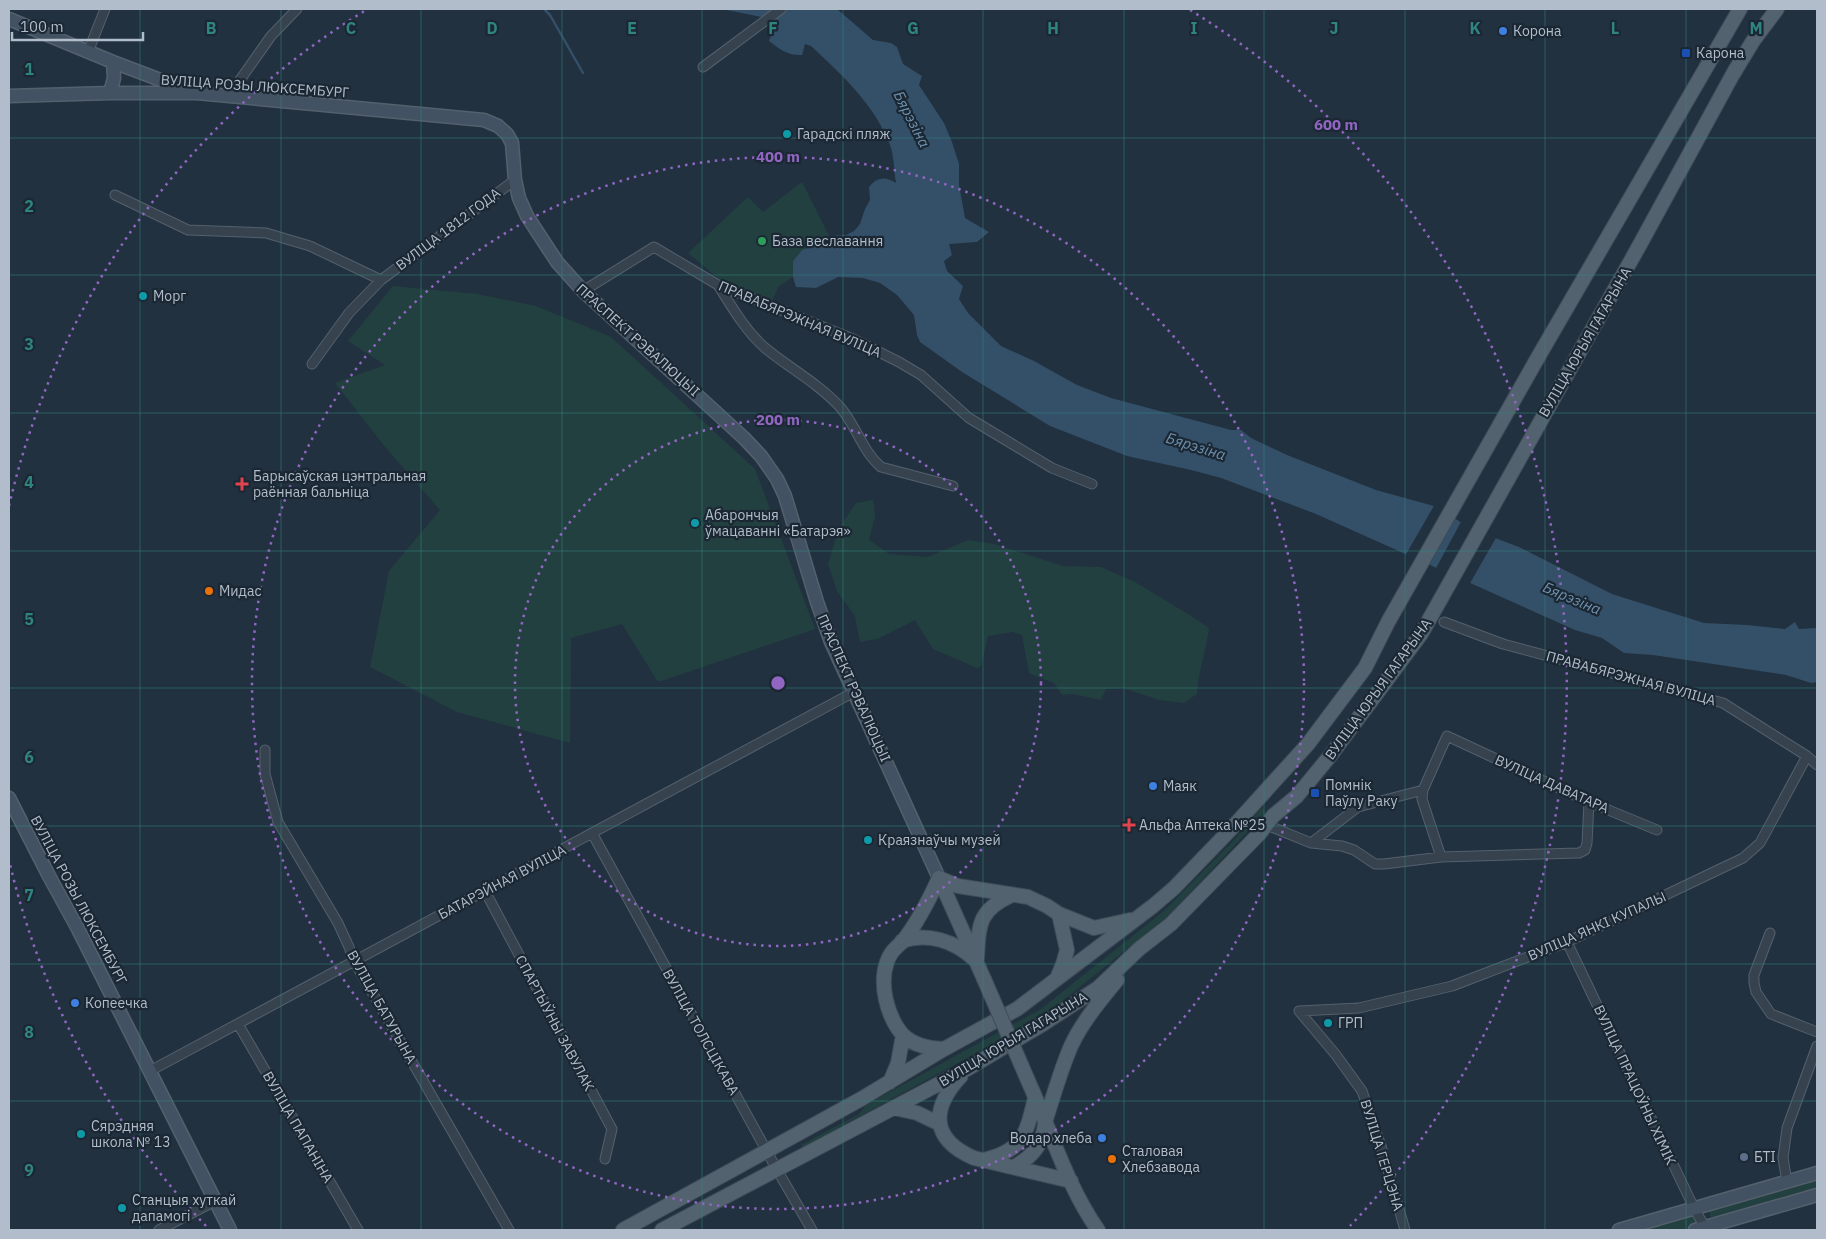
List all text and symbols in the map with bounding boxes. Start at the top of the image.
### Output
scale bar [12,10,144,42]
text: 100 m [20,17,64,36]
text: B [206,18,217,38]
text: C [346,18,356,38]
text: D [486,18,498,38]
text: E [627,18,637,38]
text: F [768,18,778,38]
text: G [907,18,919,38]
text: H [1047,18,1059,38]
text: I [1191,18,1198,38]
text: J [1330,18,1338,38]
text: K [1469,18,1481,38]
text: L [1611,18,1619,38]
text: M [1749,18,1763,38]
place label: Корона [1513,22,1562,40]
marker: Корона [1497,25,1509,37]
place label: Карона [1696,44,1745,62]
marker: Карона [1680,47,1692,59]
text: 1 [24,59,34,79]
street label: ВУЛІЦА РОЗЫ ЛЮКСЕМБУРГ [160,70,350,102]
water label: Бярэзіна [890,87,934,151]
text: 600 m [1314,115,1358,134]
place label: Гарадскі пляж [797,125,891,143]
marker: Гарадскі пляж [781,128,793,140]
text: 400 m [756,147,800,166]
street label: ВУЛІЦА 1812 ГОДА [392,184,504,274]
text: 2 [24,196,34,216]
place label: База веславання [772,232,883,250]
marker: База веславання [756,235,768,247]
street label: ВУЛІЦА ЮРЫЯ ГАГАРЫНА [1535,264,1635,420]
street label: ПРАВАБЯРЭЖНАЯ ВУЛІЦА [716,277,884,361]
street label: ПРАСПЕКТ РЭВАЛЮЦЫІ [573,280,703,400]
place label: Морг [153,287,186,305]
marker: Морг [137,290,149,302]
text: 3 [24,334,34,354]
text: 200 m [756,410,800,429]
water label: Бярэзіна [1164,428,1228,464]
place label: Барысаўская цэнтральная раённая бальніца [253,467,426,501]
text: 4 [24,472,34,492]
marker: Барысаўская цэнтральная раённая бальніца [235,477,249,491]
place label: Абарончыя ўмацаванні «Батарэя» [705,506,851,540]
marker: Абарончыя ўмацаванні «Батарэя» [689,517,701,529]
water label: Бярэзіна [1540,577,1604,619]
place label: Мидас [219,582,261,600]
marker: Мидас [203,585,215,597]
text: 5 [24,609,34,629]
street label: ПРАСПЕКТ РЭВАЛЮЦЫІ [813,611,895,765]
street label: ВУЛІЦА ЮРЫЯ ГАГАРЫНА [1321,615,1435,763]
street label: ПРАВАБЯРЭЖНАЯ ВУЛІЦА [1544,647,1718,709]
centre of rings [769,674,787,692]
text: 6 [24,747,34,767]
street label: ВУЛІЦА ДАВАТАРА [1492,751,1612,817]
place label: Помнік Паўлу Раку [1325,776,1398,810]
place label: Маяк [1163,777,1197,795]
marker: Маяк [1147,780,1159,792]
marker: Помнік Паўлу Раку [1309,787,1321,799]
street label: ВУЛІЦА РОЗЫ ЛЮКСЕМБУРГ [27,812,131,988]
place label: Альфа Аптека №25 [1139,816,1265,834]
marker: Альфа Аптека №25 [1123,819,1135,831]
place label: Краязнаўчы музей [878,831,1001,849]
marker: Краязнаўчы музей [862,834,874,846]
street label: БАТАРЭЙНАЯ ВУЛІЦА [435,840,569,923]
text: 7 [24,885,34,905]
street label: ВУЛІЦА ЯНКІ КУПАЛЫ [1525,887,1669,965]
street label: ВУЛІЦА БАТУРЫНА [343,947,421,1067]
street label: СПАРТЫЎНЫ ЗАВУЛАК [512,951,599,1094]
street label: ВУЛІЦА ТОЛСЦІКАВА [659,966,743,1098]
street label: ВУЛІЦА ЮРЫЯ ГАГАРЫНА [936,988,1090,1090]
place label: Копеечка [85,994,148,1012]
marker: Копеечка [69,997,81,1009]
street label: ВУЛІЦА ПРАЦОЎНЫ ХІМІК [1590,1002,1681,1168]
place label: ГРП [1338,1014,1363,1032]
marker: ГРП [1322,1017,1334,1029]
text: 8 [24,1022,34,1042]
street label: ВУЛІЦА ПАПАНІНА [259,1068,337,1186]
street label: ВУЛІЦА ГЕРЦЭНА [1356,1097,1408,1213]
place label: Сярэдняя школа № 13 [91,1117,171,1151]
marker: Сярэдняя школа № 13 [75,1128,87,1140]
place label: Водар хлеба [1010,1129,1093,1147]
marker: Водар хлеба [1096,1132,1108,1144]
place label: Сталовая Хлебзавода [1122,1142,1200,1176]
place label: БТІ [1754,1148,1776,1166]
marker: БТІ [1738,1151,1750,1163]
marker: Сталовая Хлебзавода [1106,1153,1118,1165]
text: 9 [24,1160,34,1180]
place label: Станцыя хуткай дапамогі [132,1191,236,1225]
marker: Станцыя хуткай дапамогі [116,1202,128,1214]

